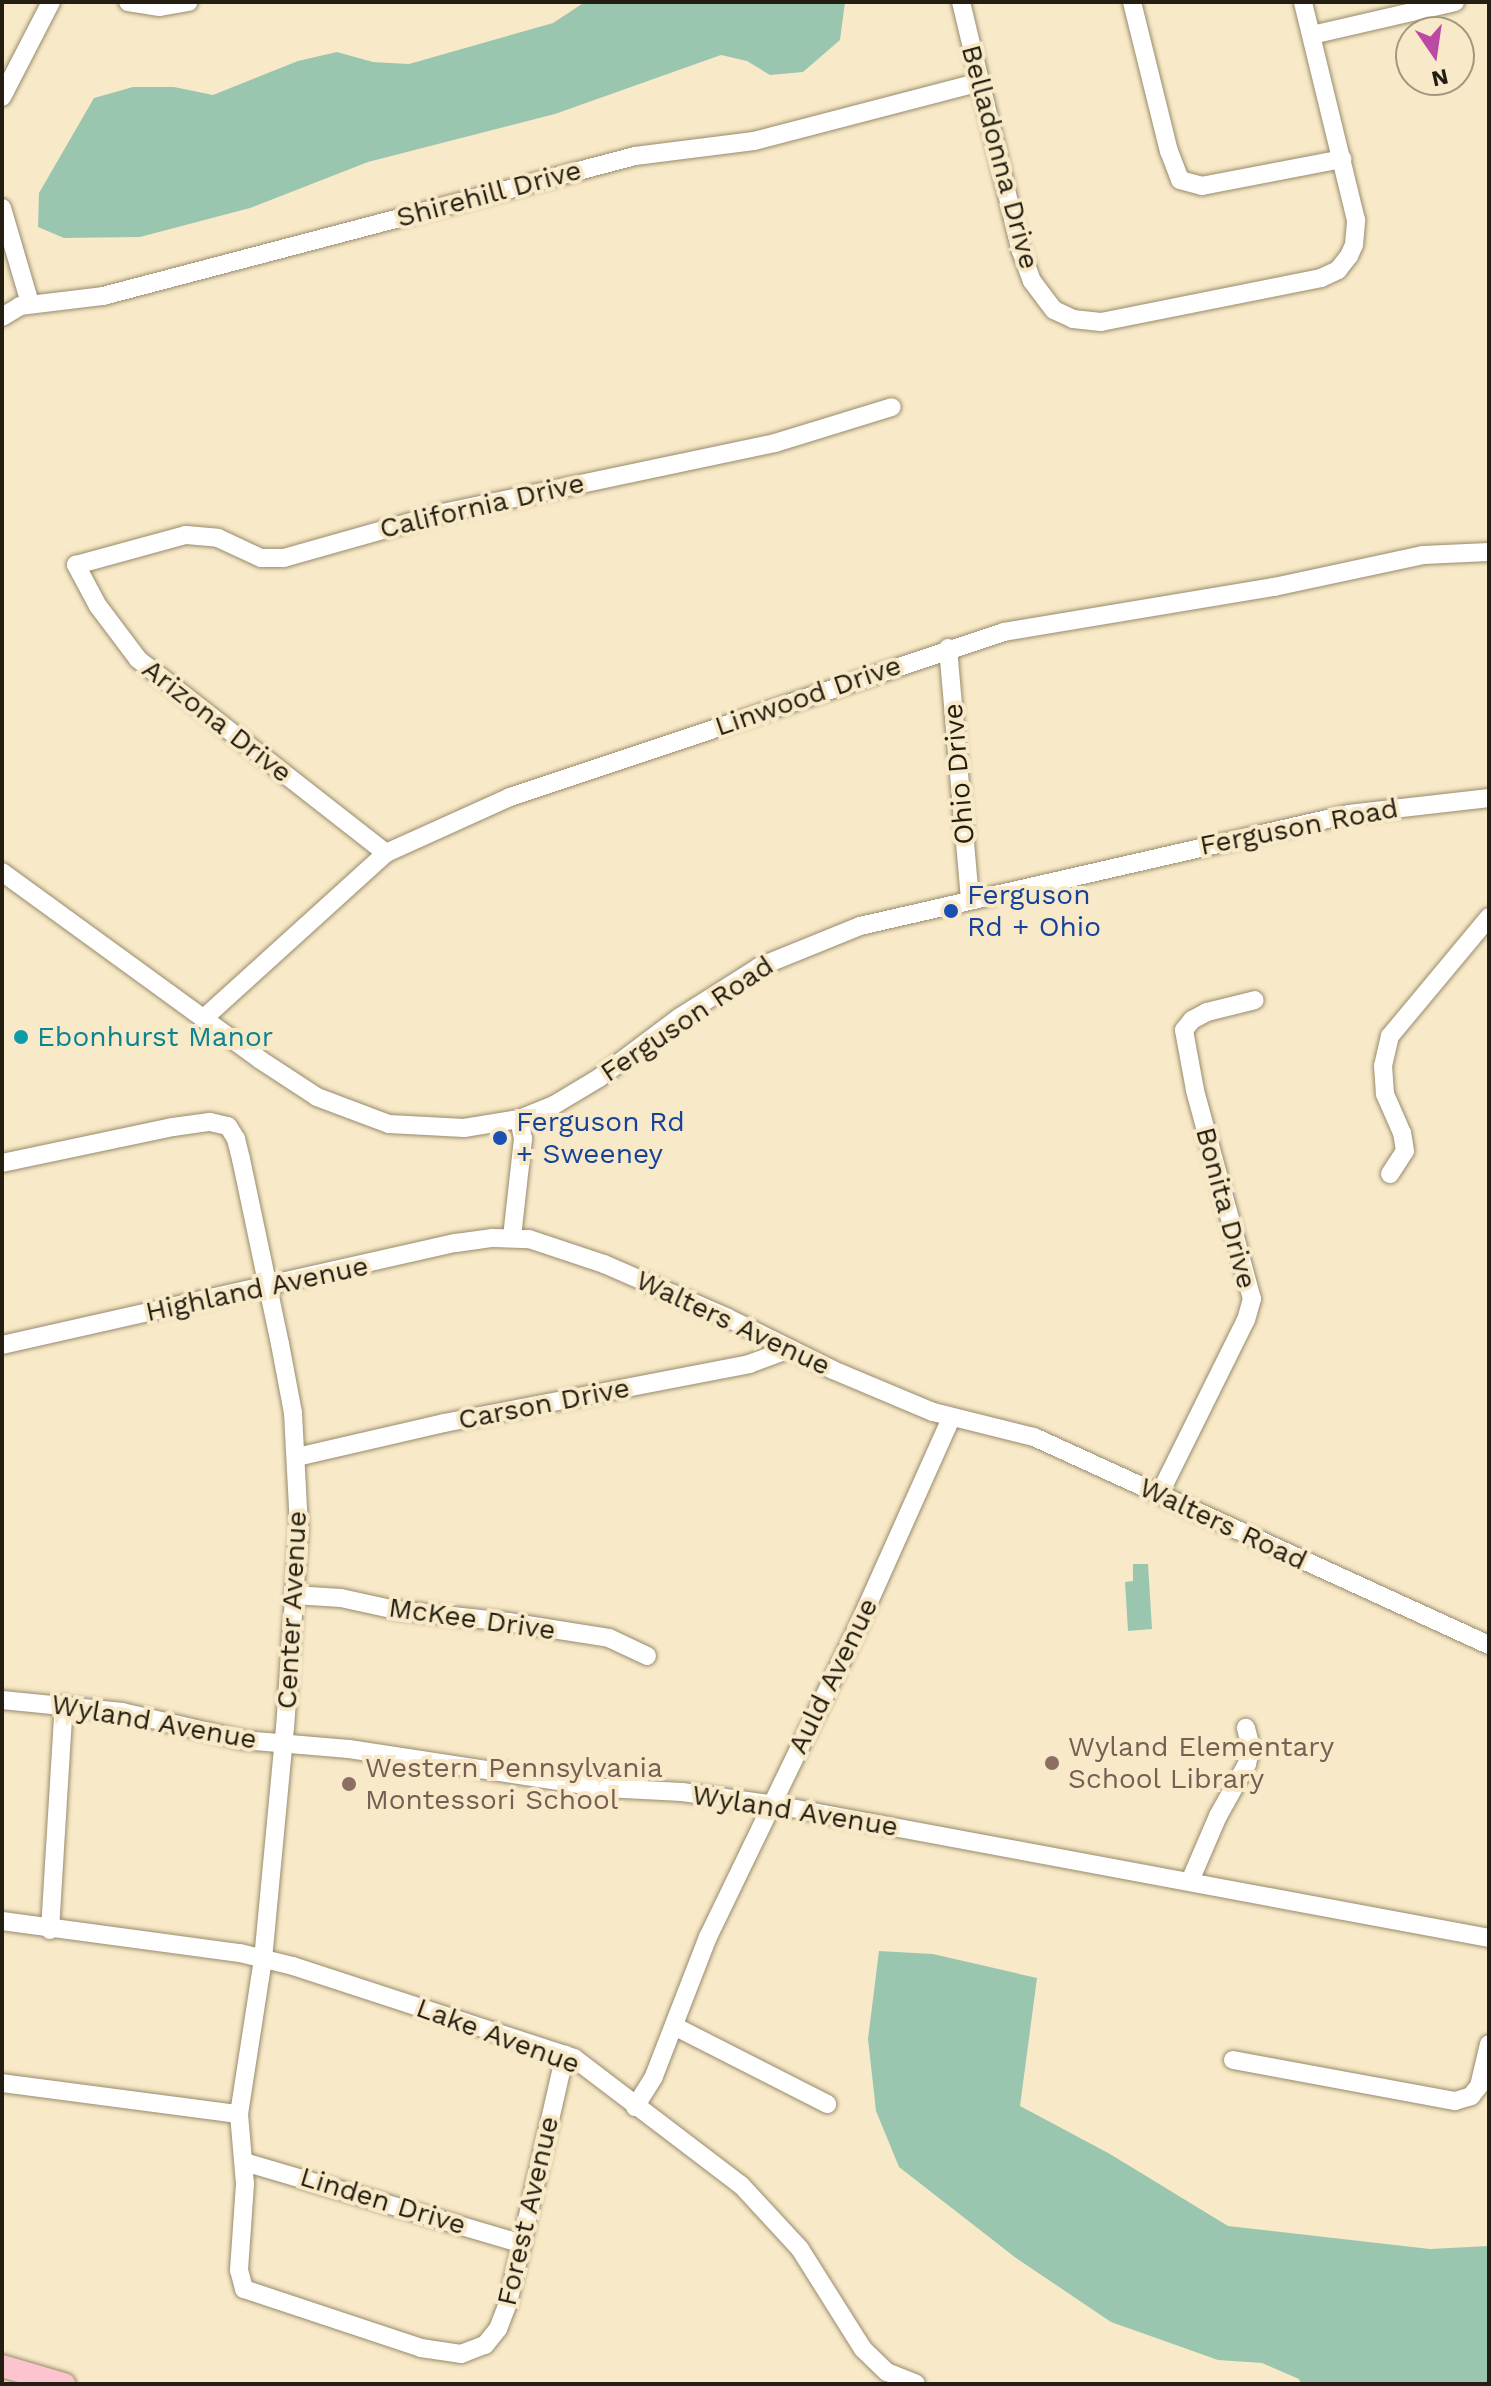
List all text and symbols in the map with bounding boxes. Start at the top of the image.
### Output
north arrow [1395,16,1475,96]
street label: Belladonna Drive [954,41,1046,273]
text: N [1429,64,1451,92]
street label: Shirehill Drive [392,153,586,235]
street label: California Drive [376,466,588,546]
street label: Linwood Drive [711,648,905,744]
street label: Arizona Drive [135,652,299,790]
street label: Ohio Drive [936,702,982,846]
street label: Ferguson Road [1197,791,1401,863]
place label: Ferguson Rd + Ohio [967,878,1101,944]
marker: Ferguson Rd + Ohio [942,902,960,920]
street label: Ferguson Road [594,949,780,1089]
place label: Ebonhurst Manor [37,1020,273,1054]
marker: Ebonhurst Manor [12,1028,30,1046]
place label: Ferguson Rd + Sweeney [516,1105,685,1171]
street label: Bonita Drive [1188,1123,1264,1293]
marker: Ferguson Rd + Sweeney [491,1129,509,1147]
street label: Highland Avenue [142,1249,372,1329]
street label: Walters Avenue [630,1263,836,1383]
street label: Carson Drive [455,1371,633,1437]
street label: Walters Road [1134,1471,1312,1577]
street label: Center Avenue [270,1509,314,1711]
street label: McKee Drive [386,1591,558,1647]
street label: Auld Avenue [781,1592,885,1760]
street label: Wyland Avenue [48,1687,260,1757]
place label: Wyland Elementary School Library [1068,1730,1334,1796]
place label: Western Pennsylvania Montessori School [365,1751,663,1817]
marker: Wyland Elementary School Library [1043,1754,1061,1772]
marker: Western Pennsylvania Montessori School [340,1775,358,1793]
street label: Wyland Avenue [689,1778,901,1844]
street label: Lake Avenue [411,1991,585,2081]
street label: Forest Avenue [490,2112,566,2310]
street label: Linden Drive [296,2160,470,2242]

